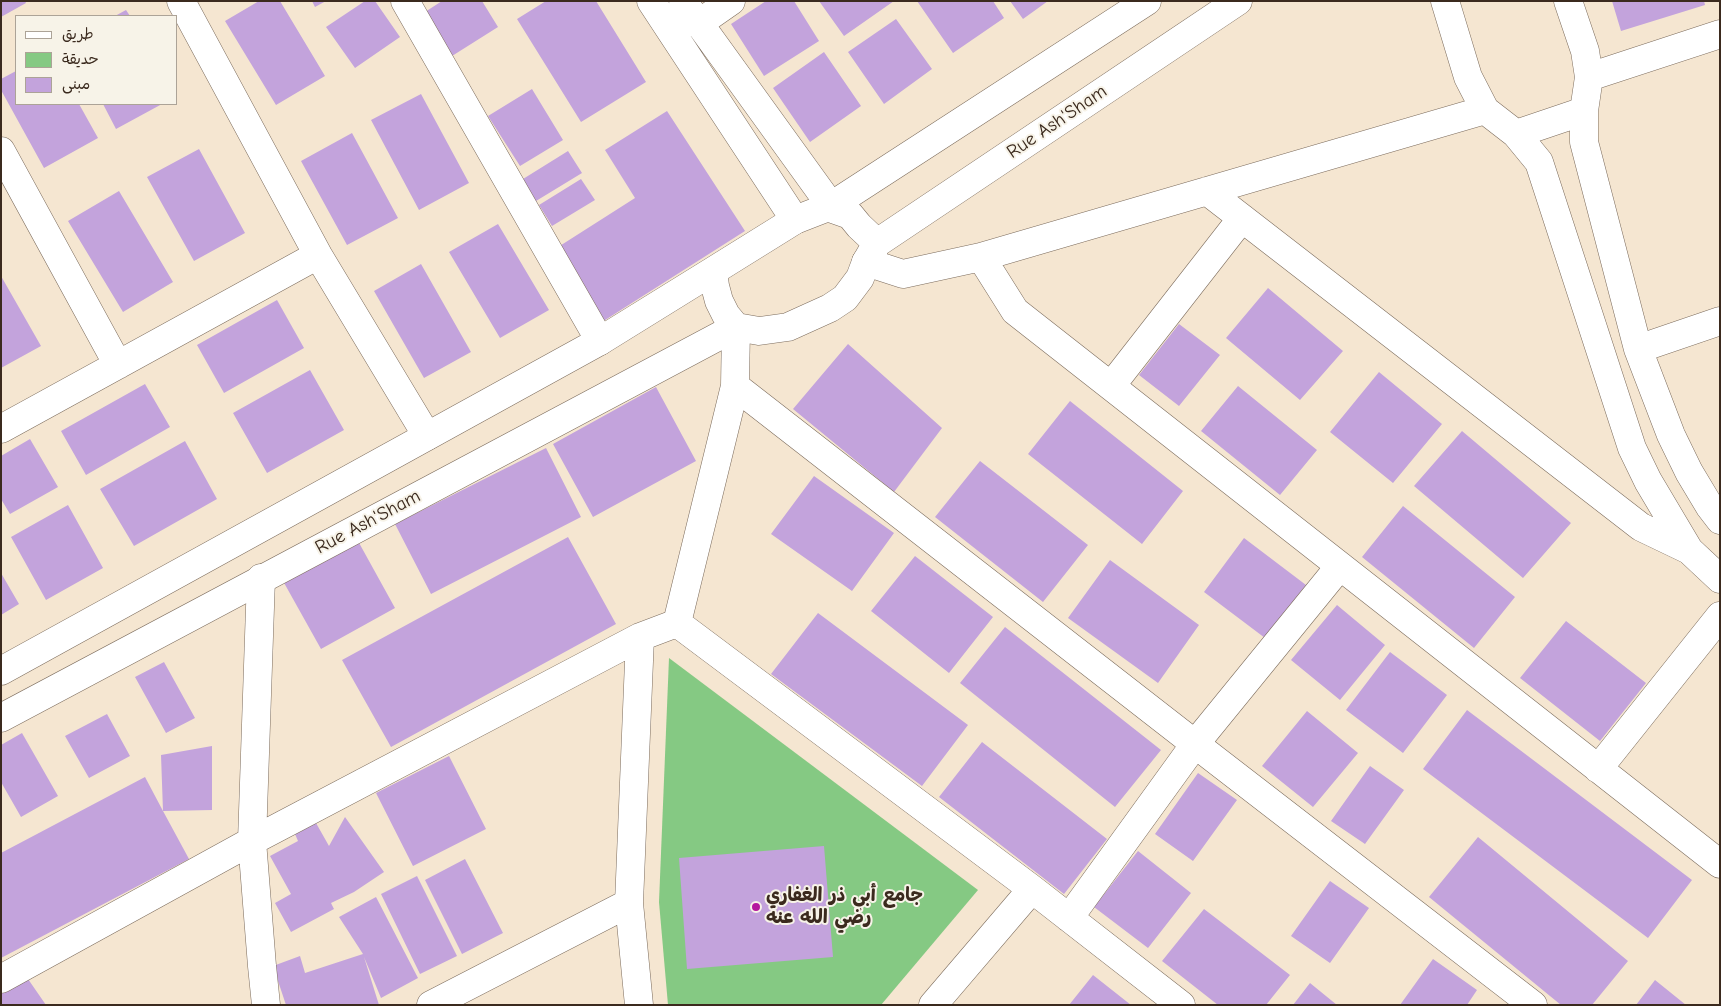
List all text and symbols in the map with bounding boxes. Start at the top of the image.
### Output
legend [15,15,178,105]
text: طريق [62,25,94,43]
text: حديقة [62,50,99,68]
text: مبنى [62,75,90,93]
street label: Rue Ash'Sham [1003,80,1111,164]
street label: Rue Ash'Sham [311,485,425,559]
place label: جامع أبي ذر الغفاري رضي الله عنه [766,885,923,929]
marker: جامع أبي ذر الغفاري رضي الله عنه [750,901,762,913]

